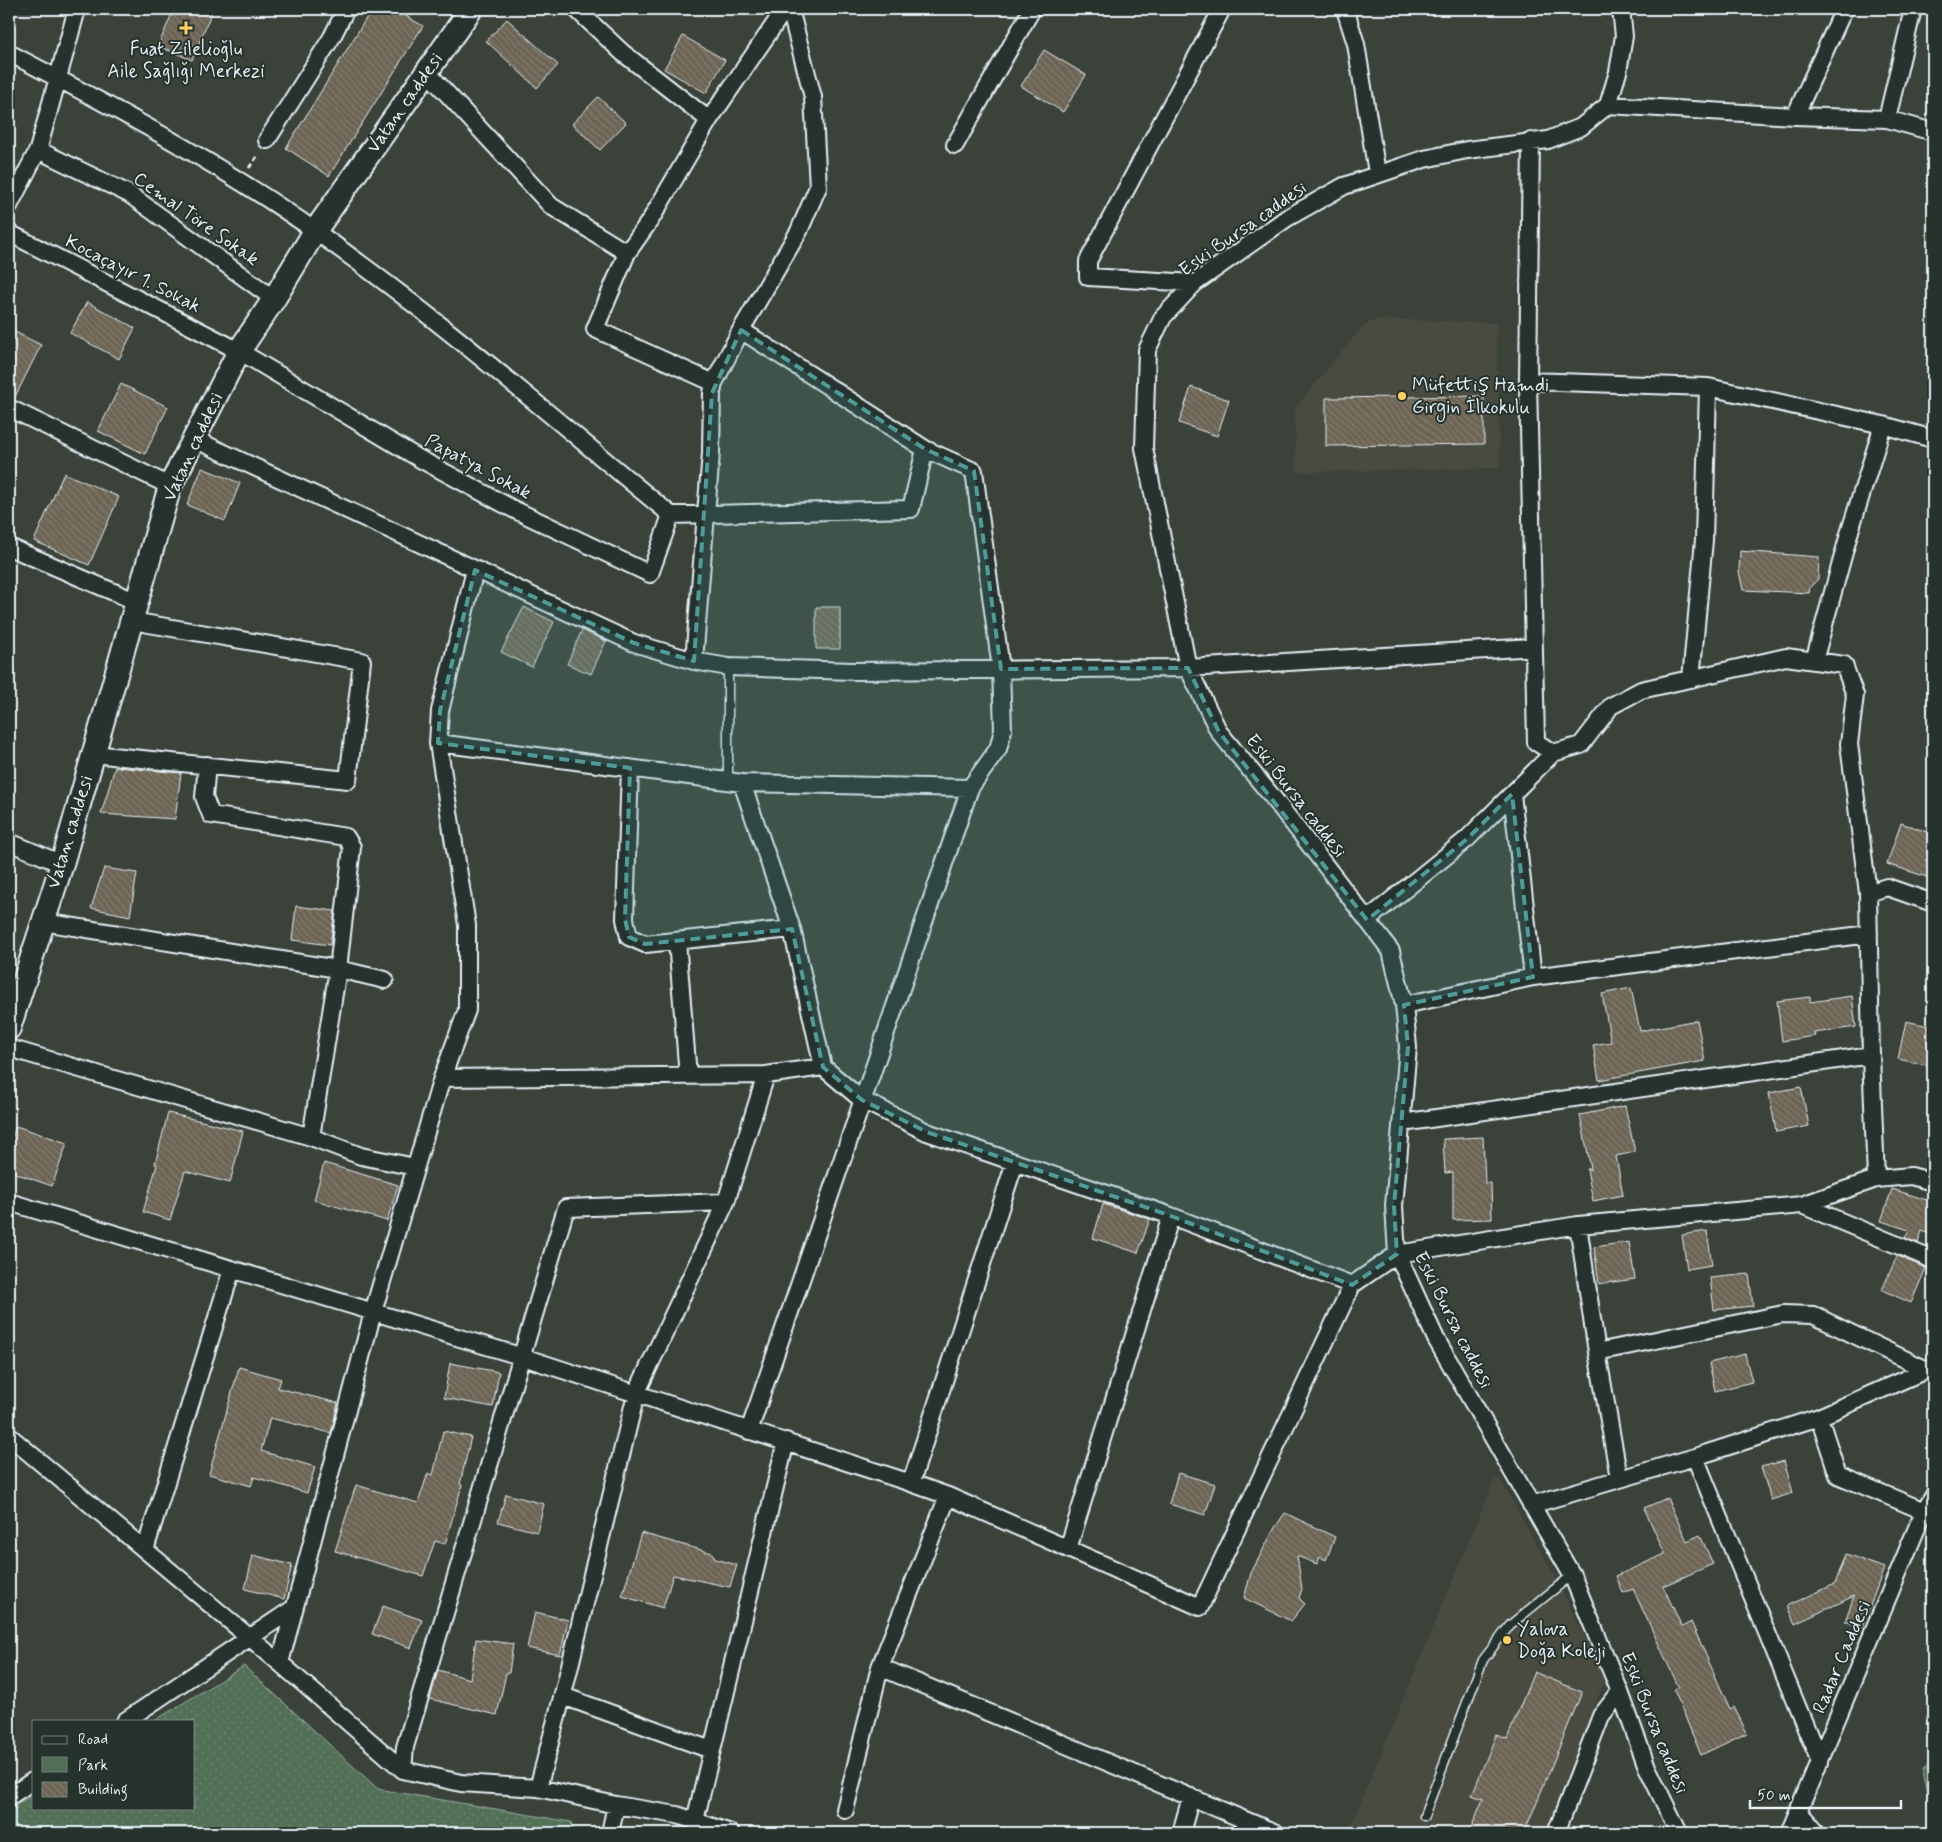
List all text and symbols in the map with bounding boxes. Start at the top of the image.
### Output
marker: Fuat Zilelioğlu Aile Sağlığı Merkezi [179,21,193,35]
place label: Fuat Zilelioğlu Aile Sağlığı Merkezi [107,37,265,85]
street label: Vatan caddesi [361,48,449,158]
street label: Cemal Töre Sokak [128,166,264,272]
street label: Eski Bursa caddesi [1174,176,1312,282]
street label: Kocaçayır 1. Sokak [60,229,205,320]
place label: Müfettiş Hamdi Girgin İlkokulu [1412,373,1549,422]
street label: Vatan caddesi [157,388,229,506]
marker: Müfettiş Hamdi Girgin İlkokulu [1396,390,1408,402]
street label: Papatya Sokak [420,428,536,507]
street label: Eski Bursa caddesi [1240,729,1352,863]
street label: Vatan caddesi [41,772,99,892]
street label: Eski Bursa caddesi [1408,1247,1498,1393]
street label: Radar Caddesi [1807,1597,1877,1717]
place label: Yalova Doğa Koleji [1517,1617,1606,1665]
marker: Yalova Doğa Koleji [1501,1634,1513,1646]
street label: Eski Bursa caddesi [1614,1649,1694,1797]
legend [32,1720,195,1810]
text: Road [78,1730,108,1750]
text: Park [78,1756,108,1776]
scale bar [1750,1777,1901,1809]
text: Building [78,1780,128,1801]
text: 50 m [1757,1786,1791,1806]

